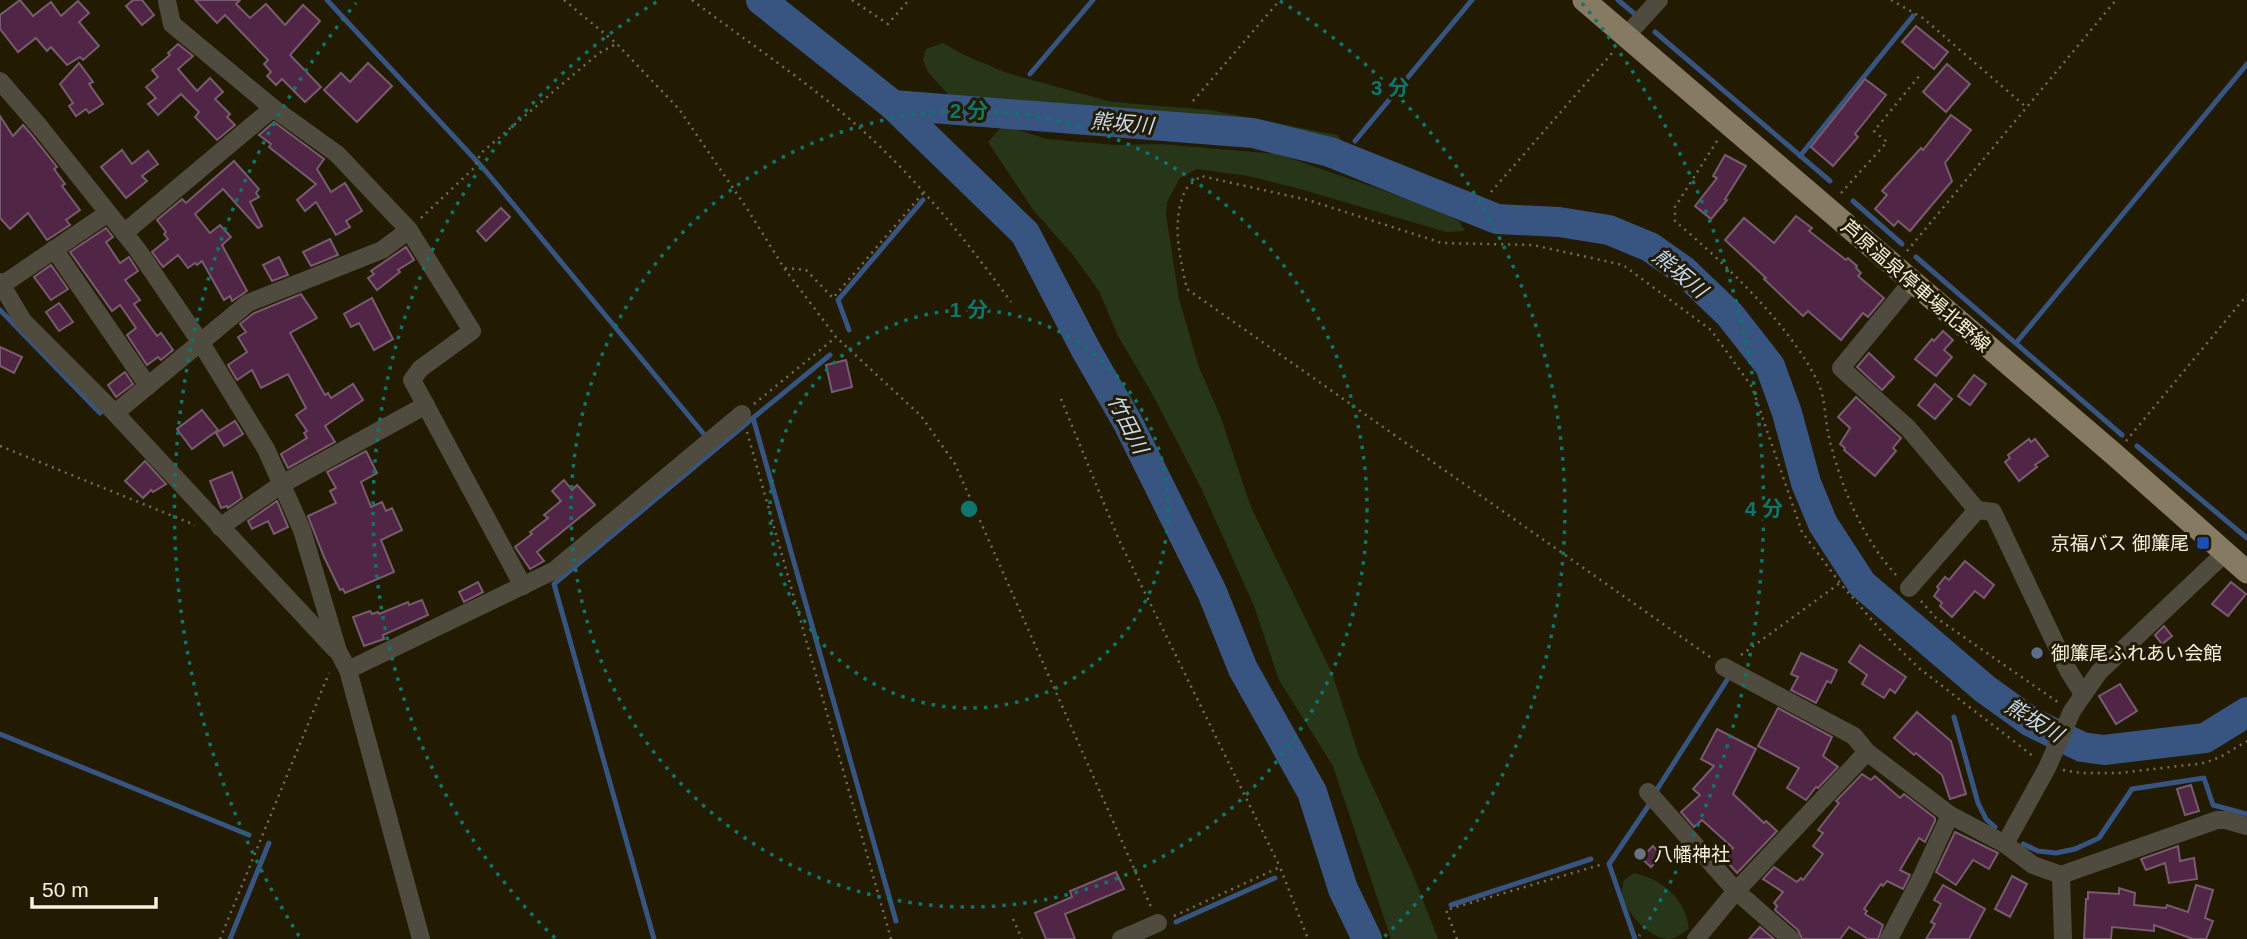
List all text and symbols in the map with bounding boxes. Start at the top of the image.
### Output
text: 3 分 [1371,76,1409,99]
text: 2 分 [950,99,988,122]
water label: 熊坂川 [1090,109,1156,137]
street label: 芦原温泉停車場北野線 [1837,216,1995,356]
water label: 熊坂川 [1648,244,1713,303]
text: 1 分 [950,298,988,321]
water label: 竹田川 [1103,391,1153,459]
centre of rings [957,497,981,521]
text: 4 分 [1745,497,1783,520]
place label: 京福バス 御簾尾 [2051,533,2189,554]
marker: 京福バス 御簾尾 [2195,535,2211,551]
place label: 御簾尾ふれあい会館 [2051,643,2222,664]
marker: 御簾尾ふれあい会館 [2029,645,2045,661]
water label: 熊坂川 [2001,694,2069,747]
place label: 八幡神社 [1654,844,1730,865]
marker: 八幡神社 [1632,846,1648,862]
scale bar [32,866,156,910]
text: 50 m [42,878,89,901]

